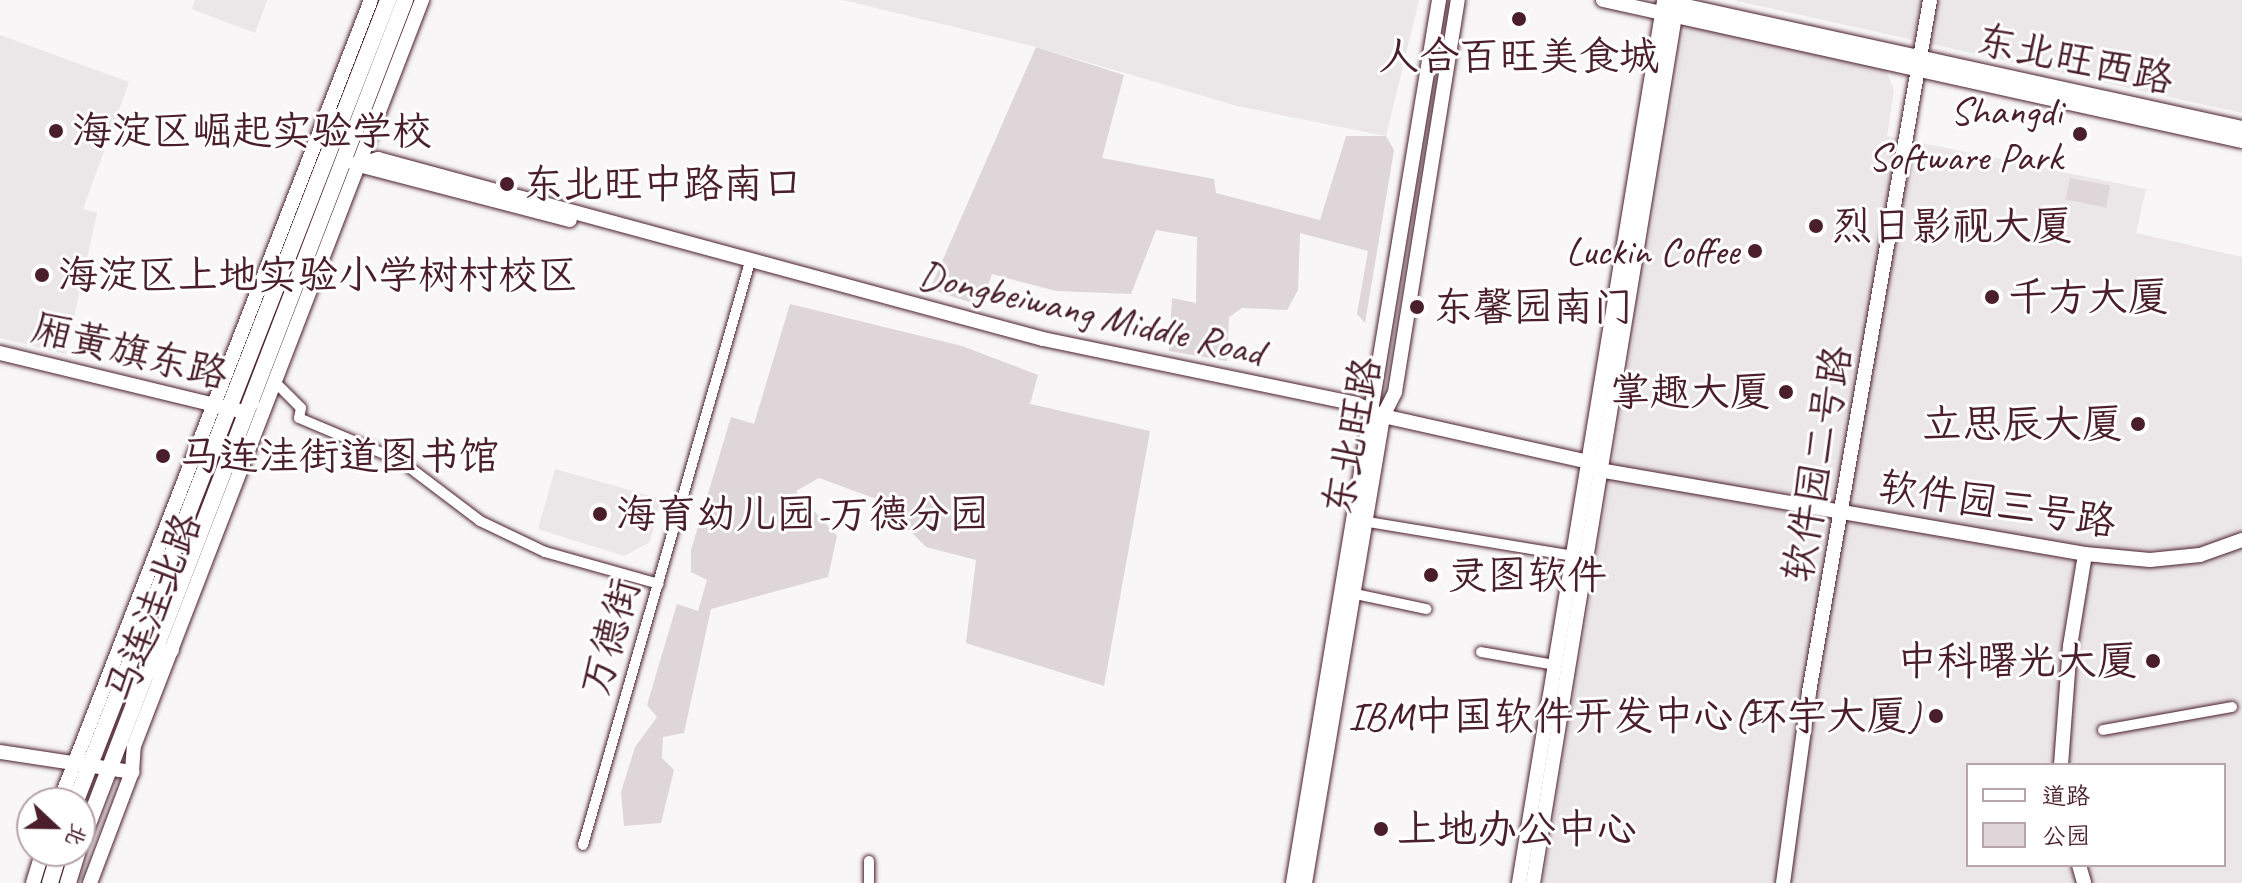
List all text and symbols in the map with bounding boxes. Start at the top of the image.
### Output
marker: 人合百旺美食城 [1510,10,1528,28]
street label: 东北旺西路 [1972,15,2178,103]
place label: 人合百旺美食城 [1379,32,1659,80]
place label: Shangdi Software Park [1868,87,2062,181]
place label: 海淀区崛起实验学校 [72,107,432,155]
marker: 海淀区崛起实验学校 [47,122,65,140]
marker: Shangdi Software Park [2069,123,2091,145]
place label: 东北旺中路南口 [523,160,803,208]
marker: 东北旺中路南口 [498,175,516,193]
place label: 烈日影视大厦 [1832,202,2072,250]
marker: 烈日影视大厦 [1807,217,1825,235]
place label: Luckin Coffee [1566,227,1739,275]
marker: Luckin Coffee [1746,242,1764,260]
street label: Dongbeiwang Middle Road [914,250,1268,376]
place label: 海淀区上地实验小学树村校区 [58,251,578,299]
marker: 海淀区上地实验小学树村校区 [33,266,51,284]
place label: 千方大厦 [2008,273,2168,321]
place label: 东馨园南门 [1433,283,1633,331]
marker: 千方大厦 [1983,288,2001,306]
marker: 东馨园南门 [1408,298,1426,316]
street label: 厢黄旗东路 [27,304,233,398]
street label: 软件园二号路 [1773,342,1861,586]
street label: 东北旺路 [1313,353,1391,519]
place label: 掌趣大厦 [1610,368,1770,416]
marker: 掌趣大厦 [1777,383,1795,401]
place label: 立思辰大厦 [1922,400,2122,448]
marker: 立思辰大厦 [2129,415,2147,433]
place label: 马连洼街道图书馆 [179,432,499,480]
marker: 马连洼街道图书馆 [154,447,172,465]
street label: 软件园三号路 [1875,462,2119,546]
place label: 海育幼儿园-万德分园 [616,490,989,538]
marker: 海育幼儿园-万德分园 [591,505,609,523]
street label: 马连洼北路 [95,506,211,710]
place label: 灵图软件 [1447,551,1607,599]
marker: 灵图软件 [1422,566,1440,584]
street label: 万德街 [570,573,650,701]
place label: 中科曙光大厦 [1897,637,2137,685]
marker: 中科曙光大厦 [2144,652,2162,670]
place label: IBM中国软件开发中心(环宇大厦) [1348,692,1920,740]
marker: IBM中国软件开发中心(环宇大厦) [1927,707,1945,725]
legend [1966,763,2226,867]
text: 道路 [2042,781,2090,811]
north arrow [16,787,96,867]
place label: 上地办公中心 [1397,805,1637,853]
text: 北 [59,820,94,851]
marker: 上地办公中心 [1372,820,1390,838]
text: 公园 [2042,821,2090,851]

